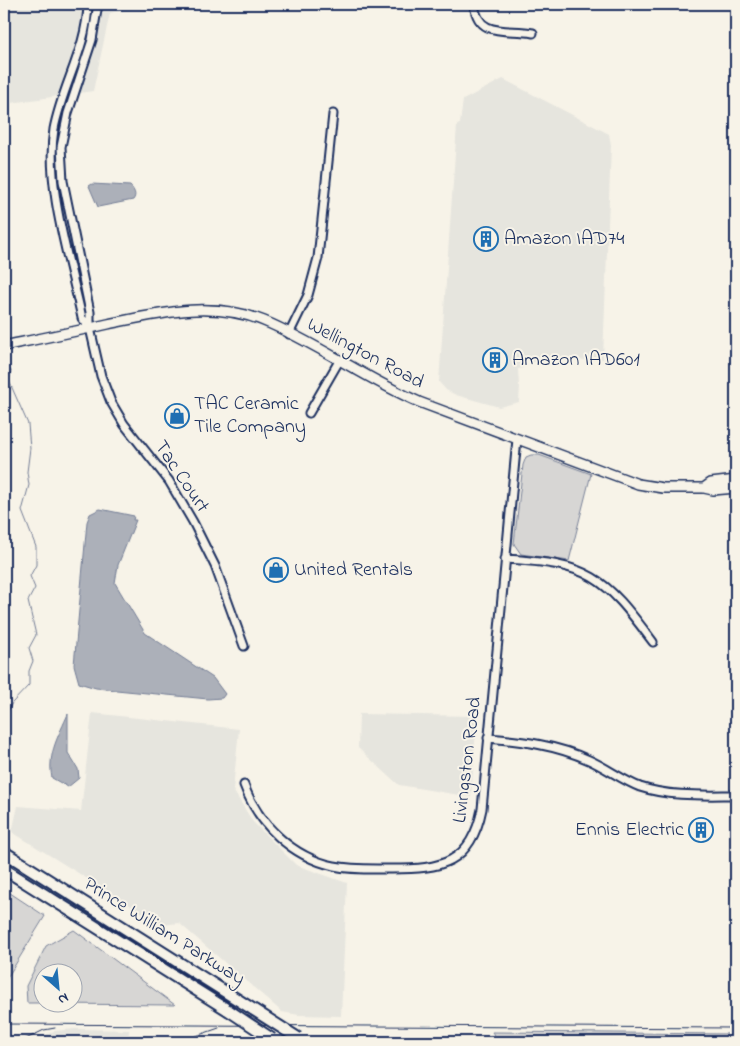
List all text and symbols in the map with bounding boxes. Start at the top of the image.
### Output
place label: Amazon IAD74 [504,225,624,254]
building icon: Amazon IAD74 [473,226,499,252]
street label: Wellington Road [301,311,429,398]
place label: Amazon IAD601 [512,346,640,375]
building icon: Amazon IAD601 [482,347,508,373]
place label: TAC Ceramic Tile Company [194,390,306,442]
shop icon: TAC Ceramic Tile Company [164,403,190,429]
street label: Tac Court [146,435,216,519]
place label: United Rentals [294,556,413,585]
shop icon: United Rentals [263,557,289,583]
street label: Livingston Road [446,695,491,825]
place label: Ennis Electric [575,816,684,845]
building icon: Ennis Electric [688,817,714,843]
street label: Prince William Parkway [78,870,250,994]
north arrow [32,964,82,1014]
text: N [54,987,72,1010]

